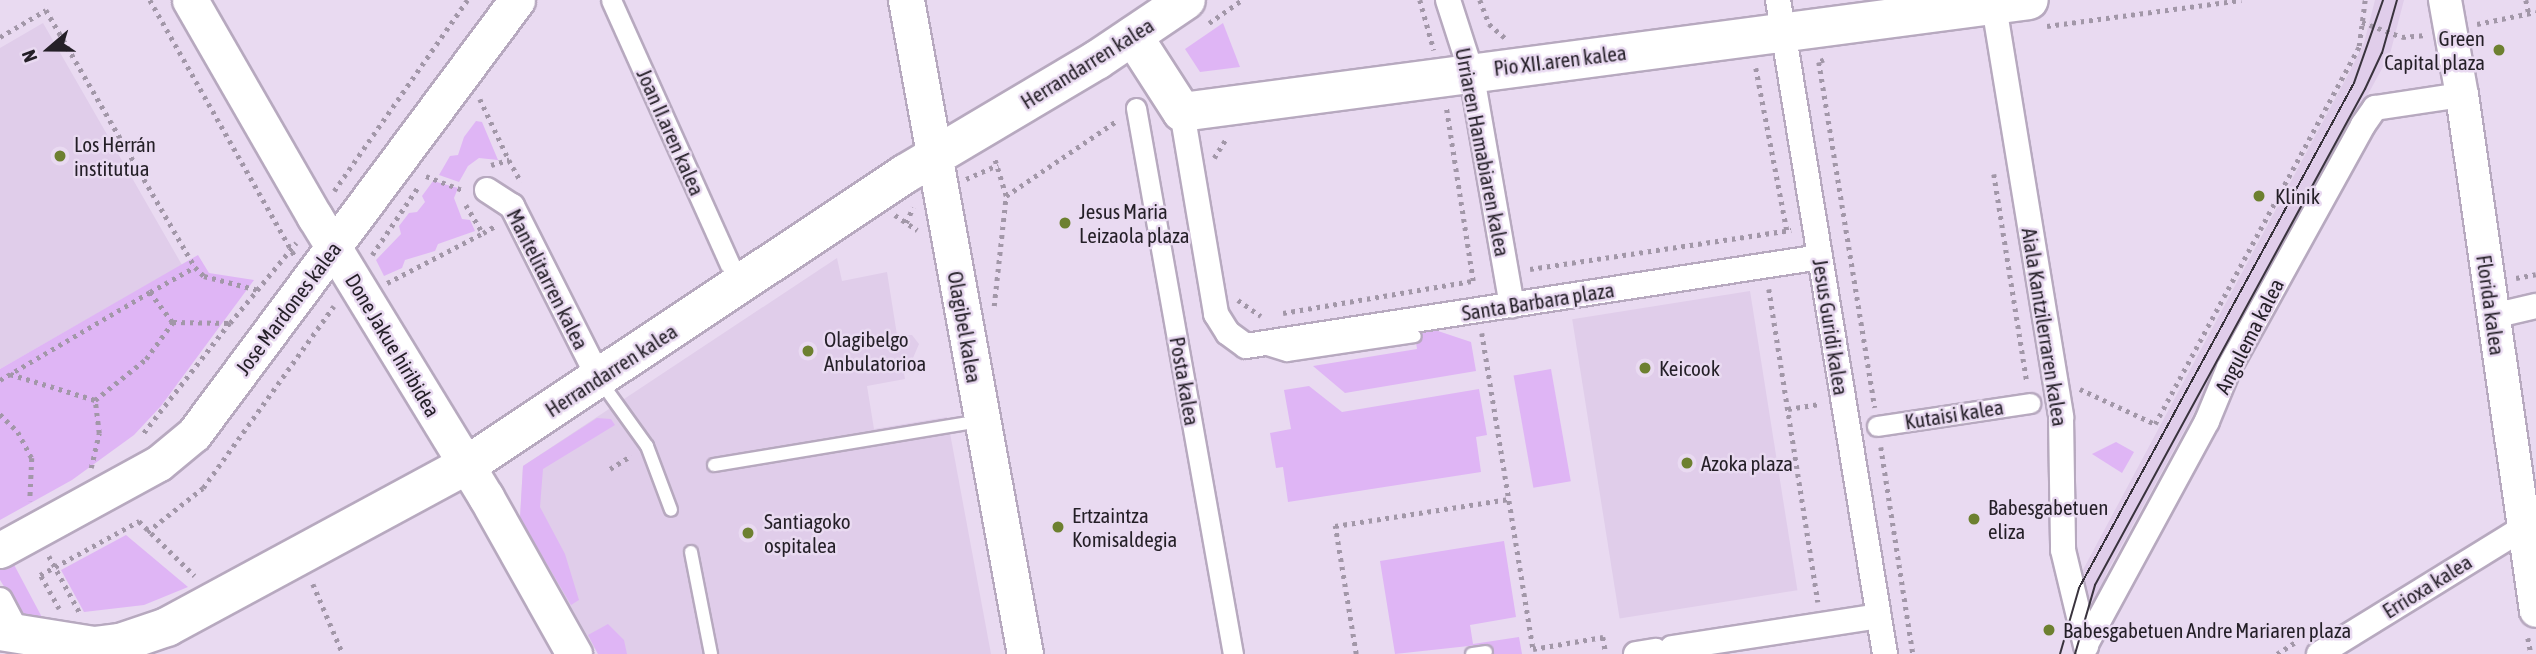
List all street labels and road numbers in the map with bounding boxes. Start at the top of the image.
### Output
street label: Herrandarren kalea [1016,12,1158,114]
street label: Pio XII.aren kalea [1492,39,1628,81]
street label: Urriaren Hamabiaren kalea [1450,46,1516,258]
street label: Joan II.aren kalea [632,65,710,199]
street label: Mantelitarren kalea [502,205,594,353]
street label: Aiala Kantzilerraren kalea [2017,226,2073,428]
street label: Jose Mardones kalea [230,237,346,379]
street label: Florida kalea [2471,253,2511,357]
street label: Jesus Guridi kalea [1808,257,1854,397]
street label: Done Jakue hiribidea [340,269,446,421]
street label: Olagibel kalea [943,269,987,385]
street label: Angulema kalea [2209,274,2289,398]
street label: Santa Barbara plaza [1460,277,1616,325]
street label: Herrandarren kalea [540,318,682,422]
street label: Posta kalea [1165,335,1205,427]
street label: Kutaisi kalea [1903,394,2005,434]
street label: Errioxa kalea [2378,549,2476,623]

